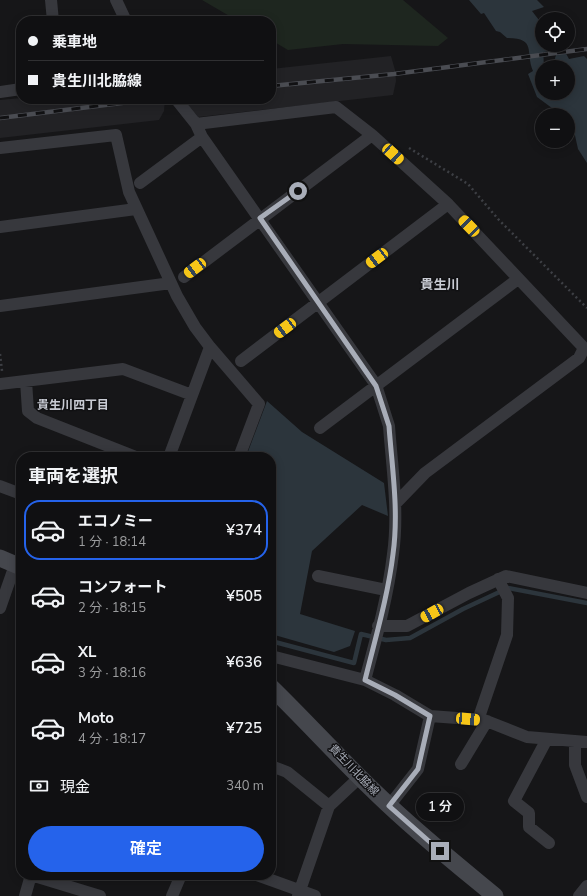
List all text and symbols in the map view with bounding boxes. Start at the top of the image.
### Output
map controls [535,12,575,148]
button: locate [535,12,575,52]
text: 乗車地 [52,32,97,52]
button: + [535,60,575,100]
text: 貴生川北脇線 [52,71,142,91]
button: − [535,108,575,148]
car [380,142,406,166]
route start [289,182,307,200]
car [456,213,482,239]
car [364,246,390,270]
car [182,256,208,280]
district label: 貴生川 [420,276,460,294]
car [272,316,298,340]
district label: 貴生川四丁目 [37,397,109,413]
text: 車両を選択 [28,464,118,488]
text: エコノミー [78,511,153,531]
icon: car [30,512,66,548]
text: ¥374 [226,520,262,540]
text: 1 分 · 18:14 [78,533,146,551]
text: コンフォート [78,577,168,597]
icon: car [30,578,66,614]
text: ¥505 [226,586,262,606]
text: 2 分 · 18:15 [78,599,146,617]
car [419,602,445,624]
text: XL [78,642,97,662]
icon: car [30,644,66,680]
text: ¥636 [226,652,262,672]
text: 3 分 · 18:16 [78,664,146,682]
text: Moto [78,708,114,728]
icon: car [30,710,66,746]
car [456,712,480,726]
text: ¥725 [226,718,262,738]
text: 4 分 · 18:17 [78,730,146,748]
street label: 貴生川北脇線 [326,741,382,799]
icon: cash [28,775,50,797]
text: 現金 [60,777,90,797]
text: 340 m [226,777,264,795]
callout: 1 分 [416,793,464,821]
text: 1 分 [428,798,452,816]
button: 確定 [28,826,264,872]
route end [431,842,449,860]

